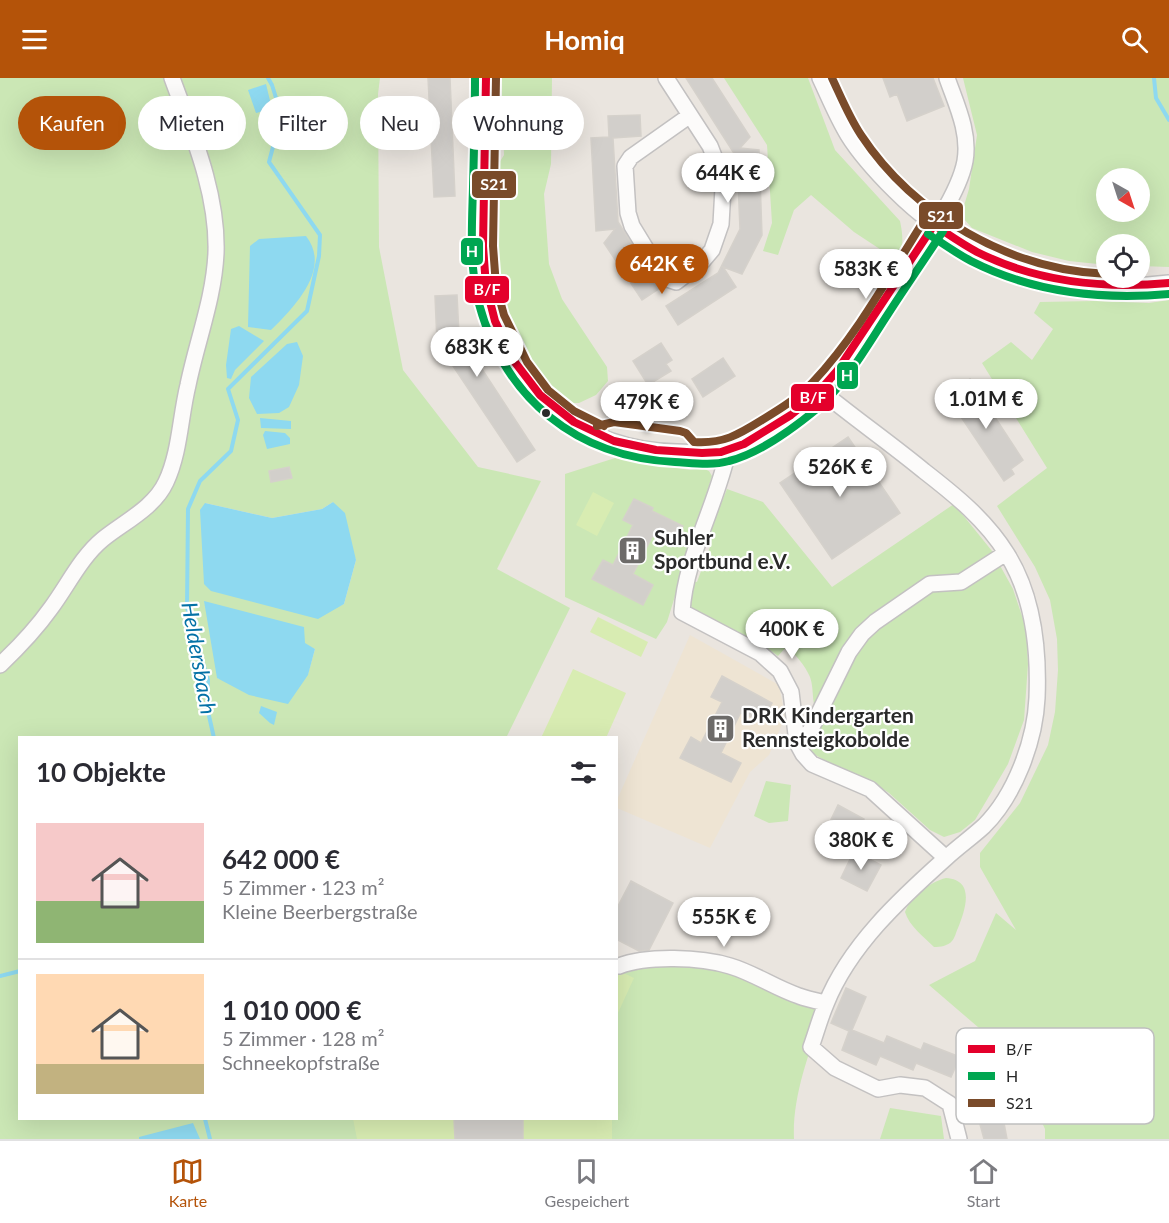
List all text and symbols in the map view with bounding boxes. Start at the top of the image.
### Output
icon: menu [18,23,51,56]
text: Homiq [544,23,625,56]
icon: search [1118,23,1151,56]
chip: Kaufen [18,96,126,150]
chip: Mieten [138,96,246,150]
chip: Filter [258,96,348,150]
chip: Neu [360,96,440,150]
chip: Wohnung [452,96,584,150]
pin: 644K € [679,153,777,204]
text: 644K € [696,160,760,184]
north arrow [1096,168,1150,222]
map controls [1096,168,1150,288]
line badge: S21 [471,170,517,199]
text: S21 [480,174,508,193]
line badge: S21 [918,201,964,230]
text: S21 [927,206,955,225]
button: locate [1096,234,1150,288]
line badge: H [460,237,484,266]
text: H [466,241,478,260]
pin: 642K € [613,244,711,295]
pin: 583K € [817,249,915,300]
text: 642K € [630,251,694,275]
text: 583K € [834,256,898,280]
line badge: B/F [464,275,510,304]
text: B/F [473,279,501,298]
pin: 683K € [428,327,526,378]
text: 683K € [445,334,509,358]
line badge: H [836,361,859,390]
text: H [841,365,853,384]
pin: 1.01M € [931,379,1041,430]
pin: 479K € [598,382,696,433]
line badge: B/F [790,383,835,412]
text: 1.01M € [949,386,1023,410]
text: B/F [799,387,827,406]
text: 479K € [615,389,679,413]
unlabelled marker [540,407,552,419]
pin: 526K € [791,447,889,498]
text: 526K € [808,454,872,478]
place label: Suhler Sportbund e.V. [654,524,790,573]
building icon: Suhler Sportbund e.V. [617,534,649,566]
water label: Heldersbach [176,600,223,716]
pin: 400K € [743,609,841,660]
text: 400K € [760,616,824,640]
place label: DRK Kindergarten Rennsteigkobolde [742,702,914,751]
building icon: DRK Kindergarten Rennsteigkobolde [705,712,737,744]
text: 10 Objekte [36,756,166,788]
icon: filters [567,756,600,789]
pin: 380K € [812,820,910,871]
text: 380K € [829,827,893,851]
text: 642 000 € [222,843,340,875]
icon: home [84,847,156,919]
text: 5 Zimmer · 123 m² [222,875,384,899]
pin: 555K € [675,897,773,948]
text: Kleine Beerbergstraße [222,899,418,923]
text: 555K € [692,904,756,928]
text: 1 010 000 € [222,994,362,1026]
icon: home [84,998,156,1070]
text: 5 Zimmer · 128 m² [222,1026,384,1050]
legend [956,1028,1154,1124]
text: B/F [1006,1039,1033,1058]
text: Schneekopfstraße [222,1050,380,1074]
text: H [1006,1066,1018,1085]
text: S21 [1006,1093,1033,1112]
tab: Karte [169,1155,207,1210]
tab: Gespeichert [545,1155,629,1210]
tab: Start [967,1155,1000,1210]

